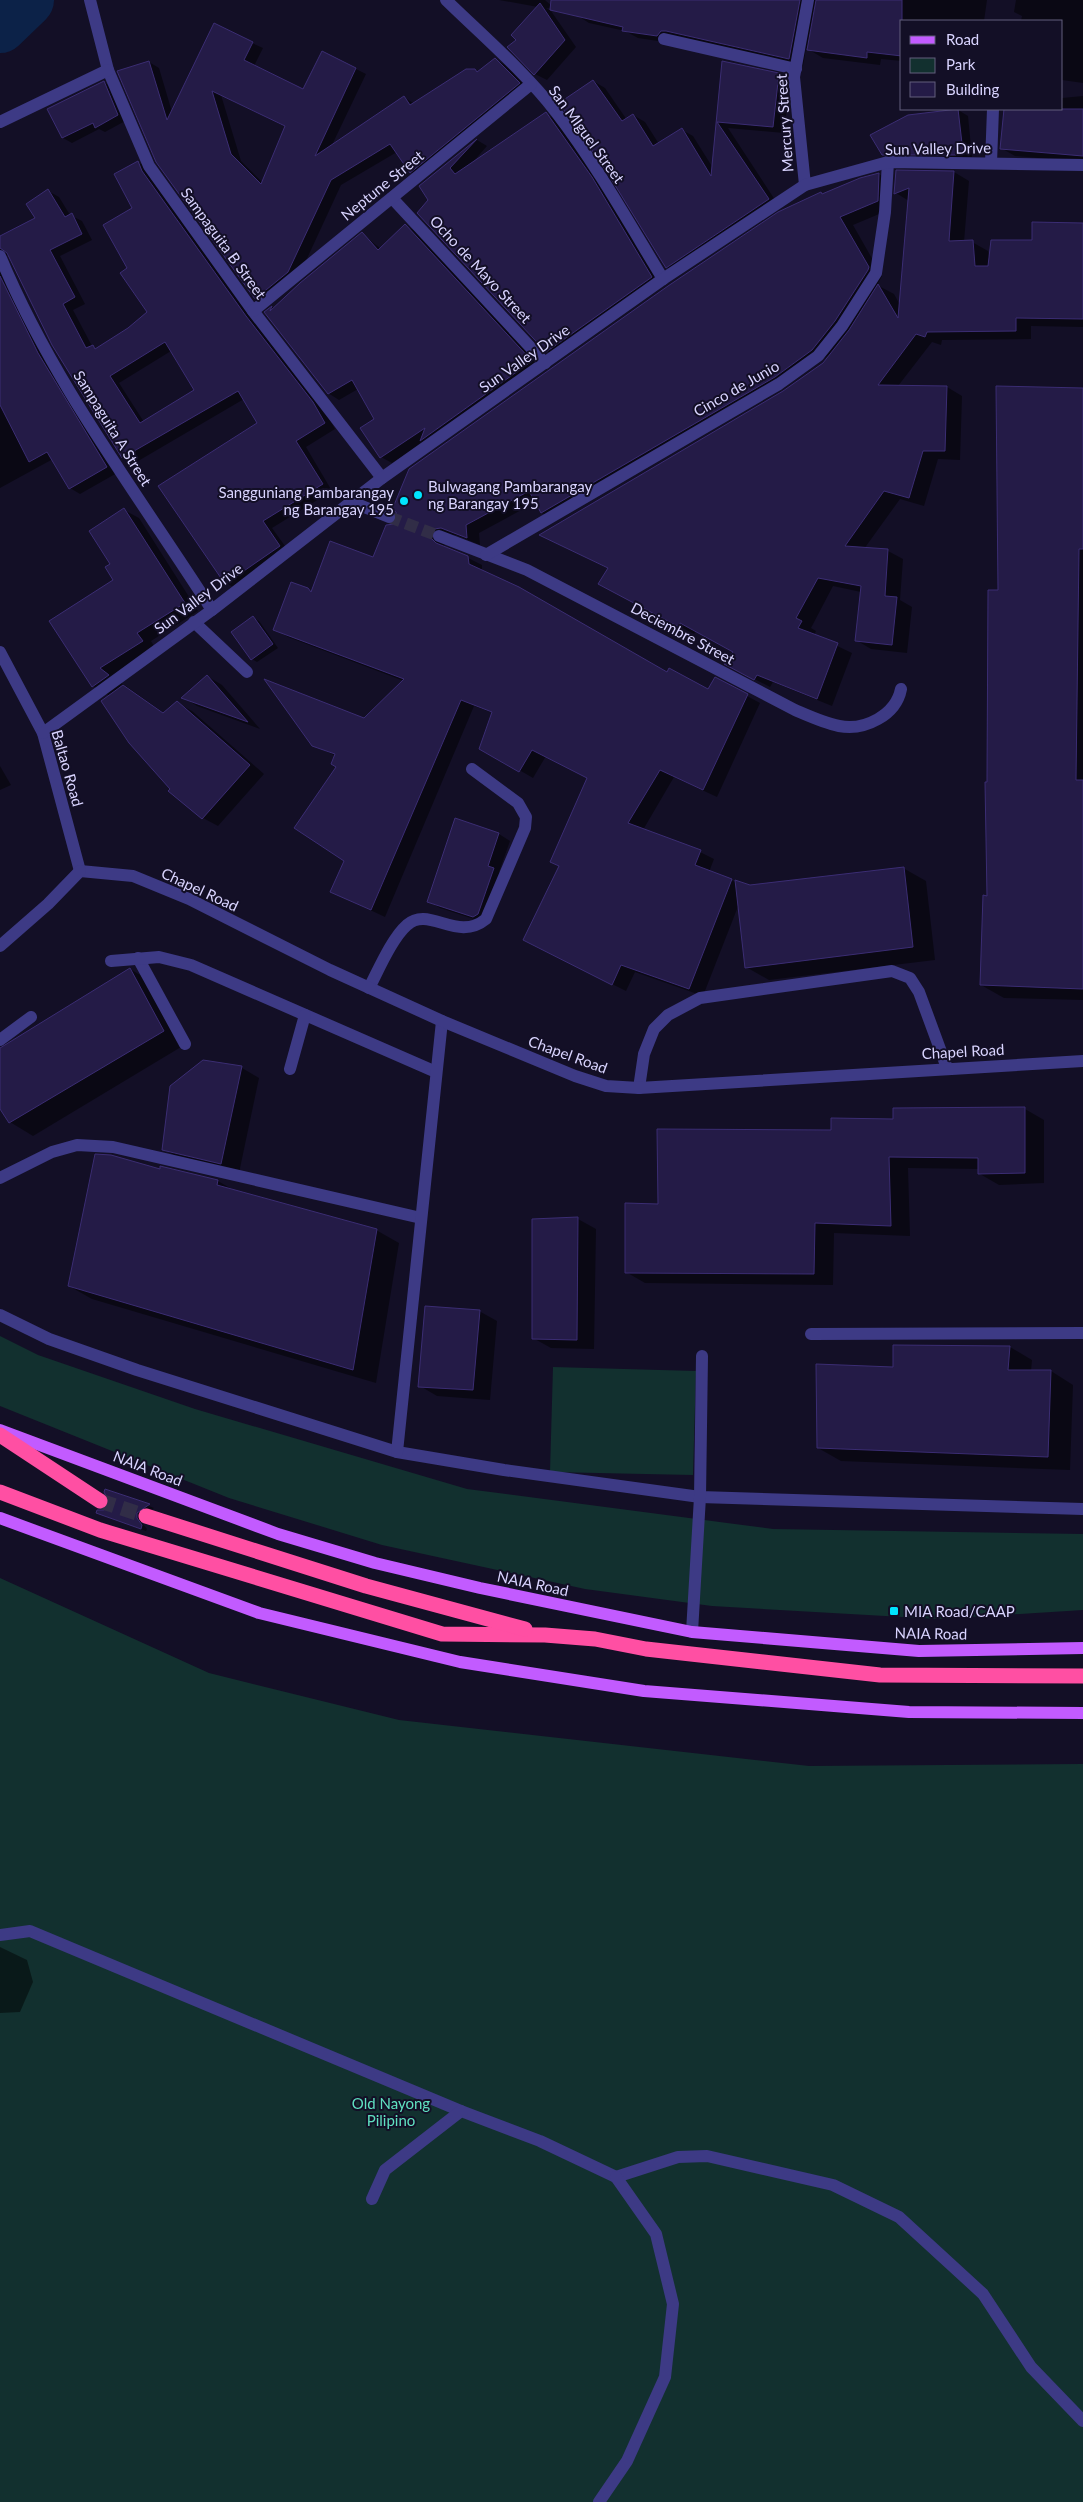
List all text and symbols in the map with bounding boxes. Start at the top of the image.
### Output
legend [900,20,1063,110]
text: Road [946,30,979,48]
text: Park [946,55,976,73]
street label: Mercury Street [772,73,796,173]
text: Building [946,80,999,98]
street label: San MIguel Street [545,82,629,187]
street label: Sun Valley Drive [885,138,991,158]
street label: Neptune Street [337,146,427,224]
street label: Sampaguita B Street [178,184,271,303]
street label: Ocho de Mayo Street [427,212,536,327]
street label: Sun Valley Drive [475,320,573,396]
street label: Cinco de Junio [690,356,782,420]
street label: Sampaguita A Street [70,367,156,490]
place label: Bulwagang Pambarangay ng Barangay 195 [428,477,593,512]
place label: Sangguniang Pambarangay ng Barangay 195 [218,483,394,518]
marker: Bulwagang Pambarangay ng Barangay 195 [412,489,424,501]
marker: Sangguniang Pambarangay ng Barangay 195 [398,495,410,507]
street label: Sun Valley Drive [150,559,246,637]
street label: Deciembre Street [628,598,739,668]
street label: Baltao Road [48,728,88,808]
street label: Chapel Road [159,863,241,915]
street label: Chapel Road [526,1031,610,1077]
street label: Chapel Road [921,1040,1005,1062]
street label: NAIA Road [111,1447,185,1489]
street label: NAIA Road [496,1567,570,1599]
place label: MIA Road/CAAP [904,1602,1015,1620]
marker: MIA Road/CAAP [888,1605,900,1617]
street label: NAIA Road [895,1623,967,1643]
park label: Old Nayong Pilipino [352,2094,430,2129]

